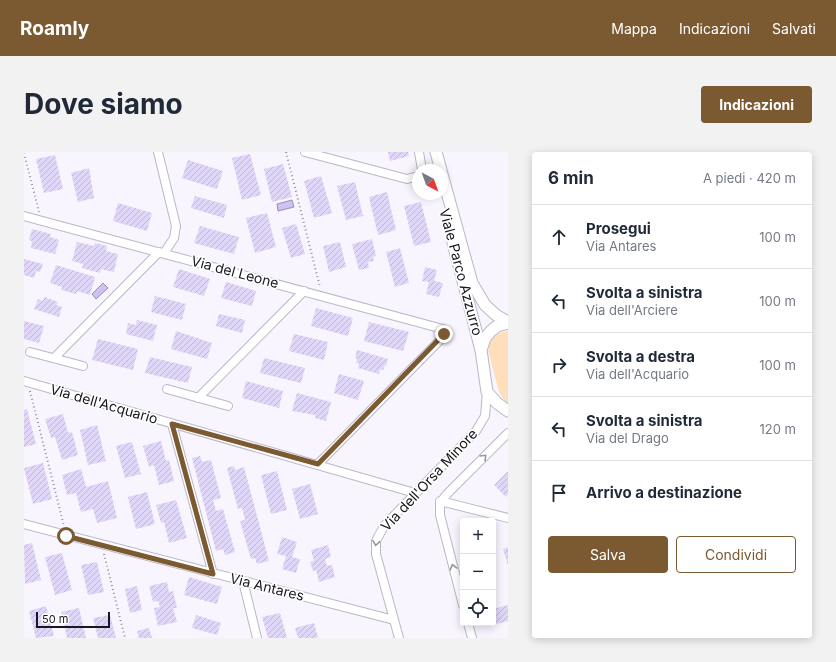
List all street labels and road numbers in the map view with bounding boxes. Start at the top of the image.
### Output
street label: Viale Parco Azzurro [436,206,487,337]
street label: Via del Leone [190,252,281,291]
street label: Via dell'Acquario [48,380,160,427]
street label: Via dell'Orsa Minore [377,425,480,534]
street label: Via Antares [228,569,306,604]

